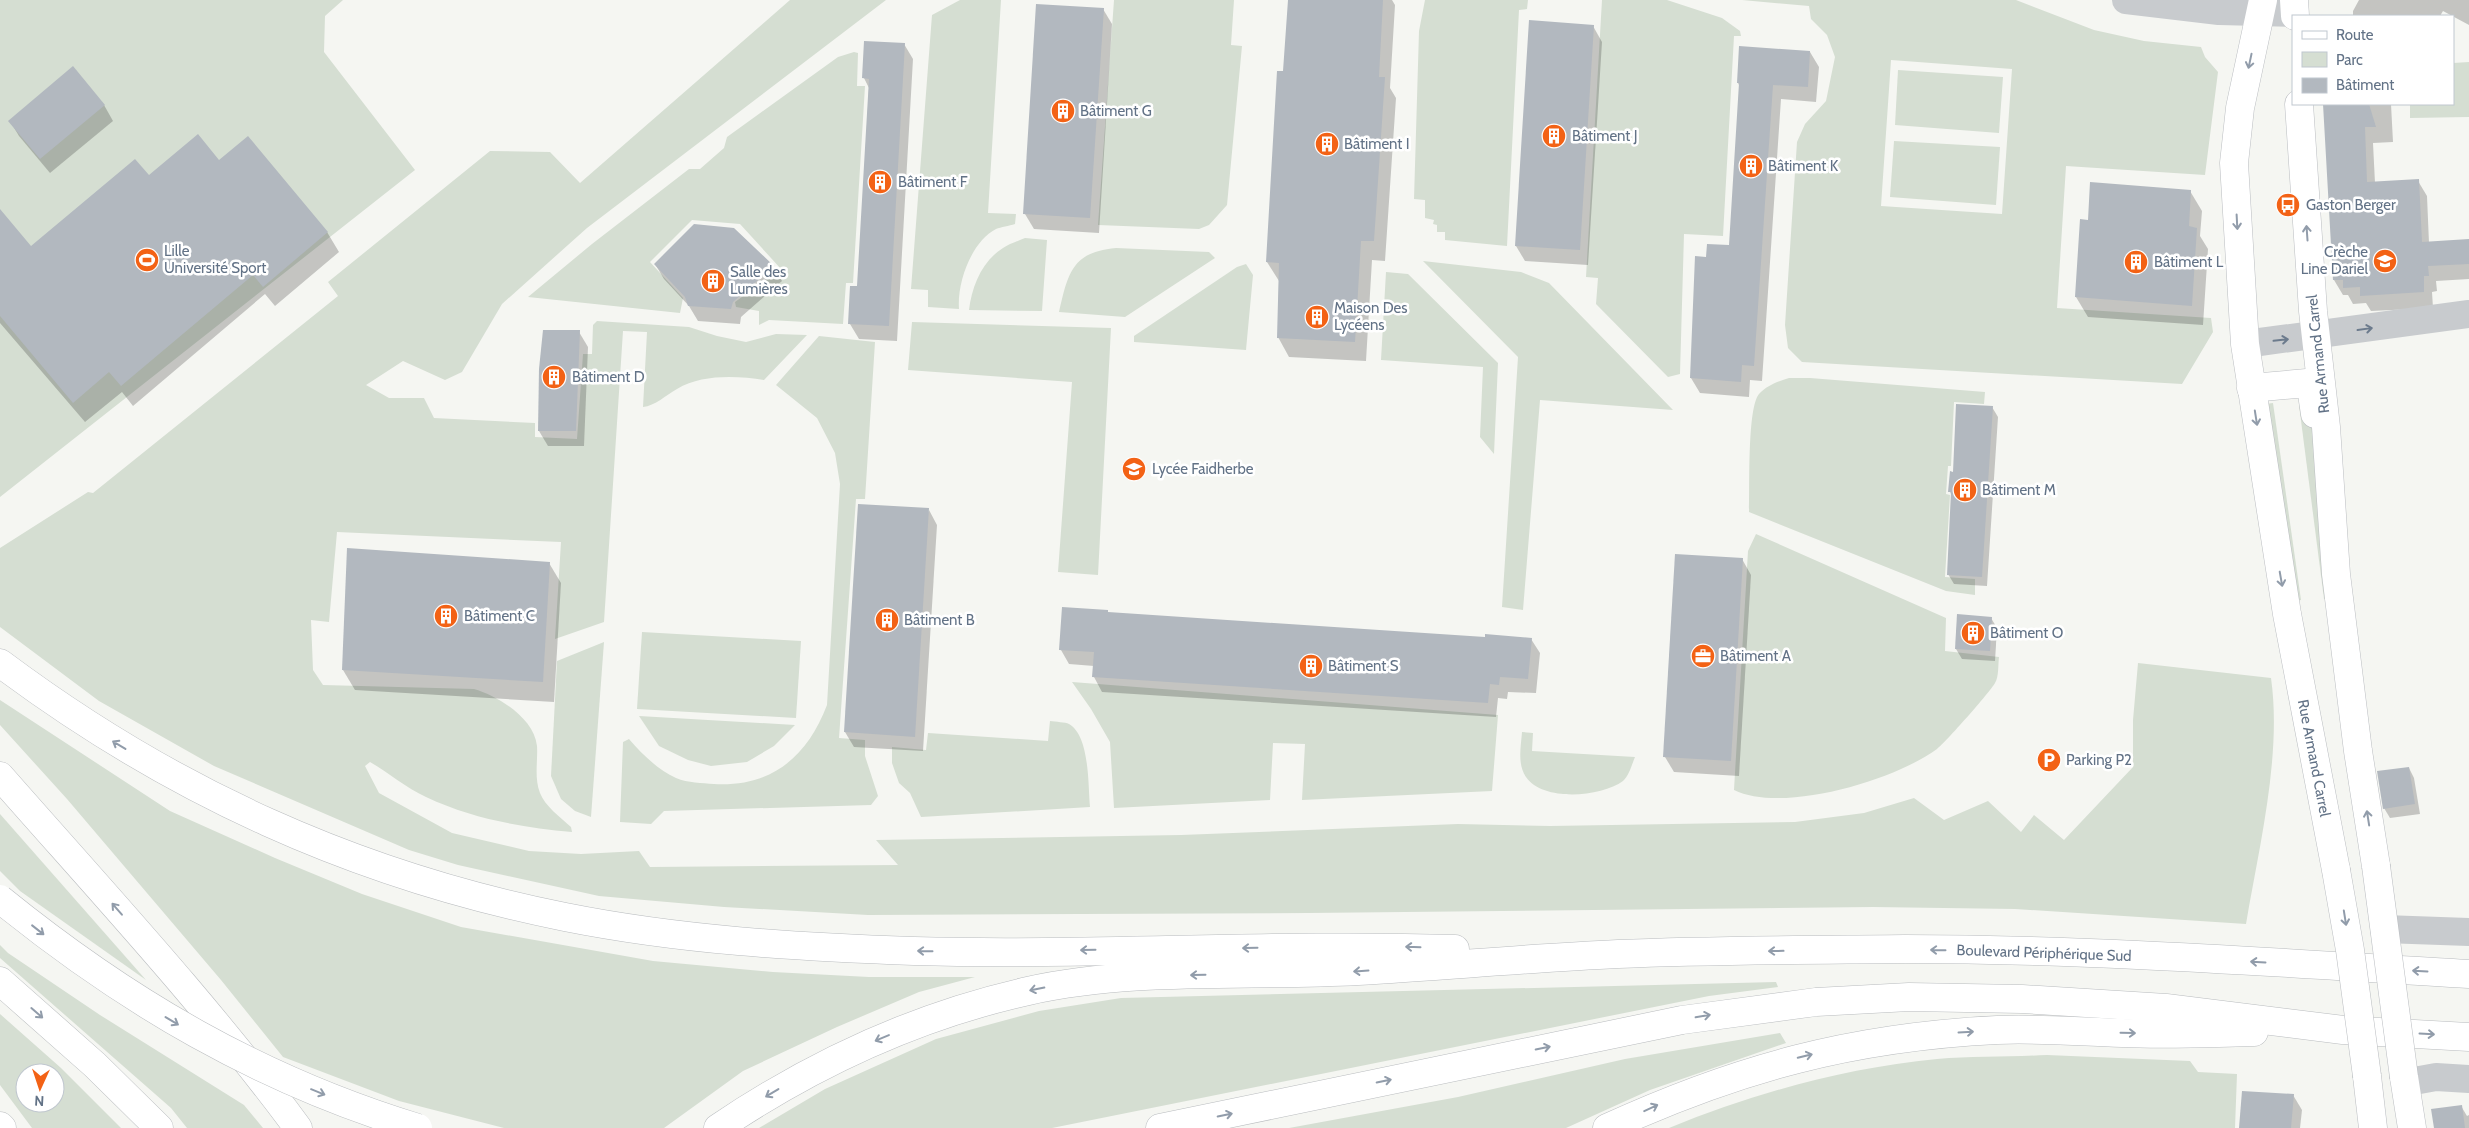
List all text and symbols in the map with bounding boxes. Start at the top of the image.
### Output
legend [2292,15,2454,105]
text: Route [2336,26,2374,44]
text: Parc [2336,51,2363,69]
one-way arrow [2245,52,2254,68]
text: Bâtiment [2336,76,2394,94]
building icon: Bâtiment G [1050,98,1076,124]
place label: Bâtiment G [1080,102,1152,120]
building icon: Bâtiment J [1541,123,1567,149]
place label: Bâtiment J [1572,127,1638,145]
building icon: Bâtiment I [1314,131,1340,157]
place label: Bâtiment I [1344,135,1410,153]
building icon: Bâtiment K [1738,153,1764,179]
place label: Bâtiment K [1768,157,1839,175]
building icon: Bâtiment F [867,169,893,195]
place label: Bâtiment F [898,173,968,191]
bus stop icon: Gaston Berger [2275,192,2301,218]
place label: Gaston Berger [2306,196,2396,214]
one-way arrow [2232,213,2242,229]
one-way arrow [2303,225,2312,241]
place label: Lille Université Sport [164,242,266,277]
place label: Crèche Line Dariel [2301,243,2368,278]
sports icon: Lille Université Sport [134,247,160,273]
school or university icon: Crèche Line Dariel [2372,248,2398,274]
building icon: Bâtiment L [2123,249,2149,275]
place label: Bâtiment L [2154,253,2224,271]
place label: Salle des Lumières [730,263,788,298]
building icon: Salle des Lumières [700,268,726,294]
street label: Rue Armand Carrel [2303,293,2333,414]
place label: Maison Des Lycéens [1334,299,1407,334]
building icon: Maison Des Lycéens [1304,304,1330,330]
one-way arrow [2356,324,2372,334]
one-way arrow [2272,335,2288,345]
building icon: Bâtiment D [541,364,567,390]
place label: Bâtiment D [572,368,645,386]
one-way arrow [2251,410,2261,426]
school or university icon: Lycée Faidherbe [1121,456,1147,482]
place label: Lycée Faidherbe [1152,460,1254,478]
building icon: Bâtiment M [1952,477,1978,503]
place label: Bâtiment M [1982,481,2056,499]
one-way arrow [2277,570,2287,586]
building icon: Bâtiment C [433,603,459,629]
place label: Bâtiment C [464,607,535,625]
building icon: Bâtiment B [874,607,900,633]
place label: Bâtiment B [904,611,975,629]
building icon: Bâtiment O [1960,620,1986,646]
place label: Bâtiment O [1990,624,2063,642]
office icon: Bâtiment A [1690,643,1716,669]
place label: Bâtiment A [1720,647,1792,665]
building icon: Bâtiment S [1298,653,1324,679]
place label: Bâtiment S [1328,657,1399,675]
street label: Rue Armand Carrel [2294,698,2334,819]
one-way arrow [112,740,126,750]
parking icon: Parking P2 [2036,747,2062,773]
place label: Parking P2 [2066,751,2132,769]
one-way arrow [2363,810,2373,826]
one-way arrow [111,903,123,916]
one-way arrow [2340,909,2350,925]
one-way arrow [31,924,44,935]
street label: Boulevard Périphérique Sud [1956,941,2132,965]
one-way arrow [1242,943,1258,953]
one-way arrow [1405,943,1421,952]
one-way arrow [1080,945,1096,955]
one-way arrow [1931,945,1947,955]
one-way arrow [917,946,934,956]
one-way arrow [1768,946,1784,956]
one-way arrow [2250,958,2266,967]
one-way arrow [1353,966,1369,975]
one-way arrow [2413,967,2429,976]
one-way arrow [1190,970,1206,980]
one-way arrow [1029,985,1045,995]
one-way arrow [30,1008,43,1019]
one-way arrow [1694,1011,1710,1021]
one-way arrow [164,1017,178,1027]
one-way arrow [1957,1028,1973,1037]
one-way arrow [2120,1029,2136,1038]
one-way arrow [2418,1030,2434,1039]
one-way arrow [875,1033,890,1043]
one-way arrow [1535,1043,1551,1052]
one-way arrow [1797,1051,1813,1060]
north arrow [15,1063,65,1113]
one-way arrow [1376,1076,1392,1085]
one-way arrow [310,1088,325,1097]
one-way arrow [766,1089,780,1099]
text: N [34,1092,45,1110]
one-way arrow [1643,1102,1658,1112]
one-way arrow [1217,1109,1233,1119]

